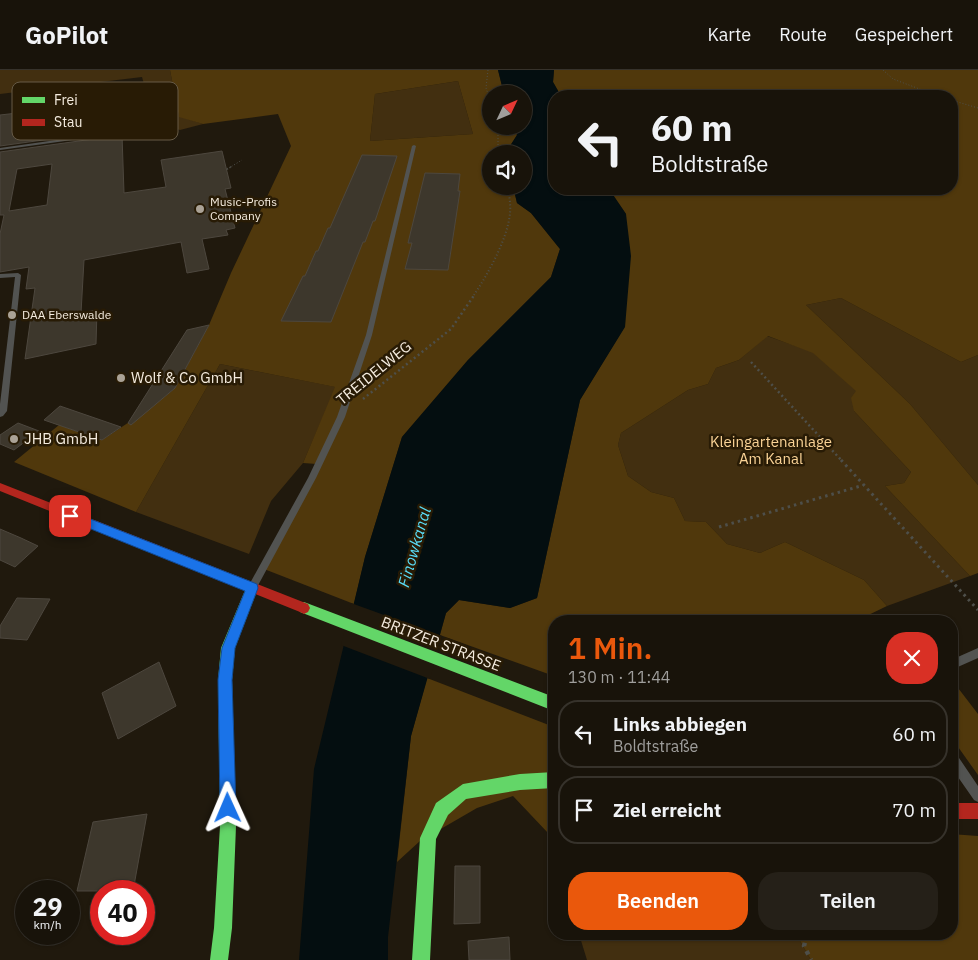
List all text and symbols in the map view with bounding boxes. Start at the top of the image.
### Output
text: GoPilot [25,19,108,51]
text: Karte [708,23,751,46]
text: Route [779,23,827,46]
text: Gespeichert [855,23,953,46]
legend [12,82,178,140]
north arrow [482,85,532,135]
map controls [482,85,532,195]
text: Frei [54,91,78,109]
text: 60 m [651,105,733,151]
icon: left [568,110,633,175]
text: Stau [54,113,82,131]
button: sound [482,145,532,195]
text: Boldtstraße [651,149,768,178]
place label: Music-Profis Company [210,194,277,223]
marker: Music-Profis Company [194,203,206,215]
place label: DAA Eberswalde [22,307,112,322]
marker: DAA Eberswalde [6,309,18,321]
street label: TREIDELWEG [332,336,415,409]
place label: Wolf & Co GmbH [131,368,243,387]
marker: Wolf & Co GmbH [115,372,127,384]
place label: JHB GmbH [24,429,98,448]
park label: Kleingartenanlage Am Kanal [710,432,832,468]
marker: JHB GmbH [8,433,20,445]
pin [49,495,91,537]
icon: arrive [56,502,84,530]
water label: Finowkanal [393,504,435,589]
street label: BRITZER STRASSE [379,612,504,675]
text: 1 Min. [568,628,652,667]
button: close [886,632,938,684]
text: 130 m · 11:44 [568,667,670,687]
text: Links abbiegen [613,712,747,736]
icon: left [570,720,598,748]
text: 60 m [892,722,936,746]
text: Boldtstraße [613,736,698,756]
position arrow [201,781,253,833]
icon: arrive [570,796,598,824]
text: Ziel erreicht [613,798,721,822]
text: 70 m [892,798,936,822]
button: Beenden [568,872,748,930]
button: Teilen [758,872,938,930]
speed limit sign: 40 [90,880,155,945]
text: 29 [32,890,63,923]
text: km/h [33,917,62,932]

